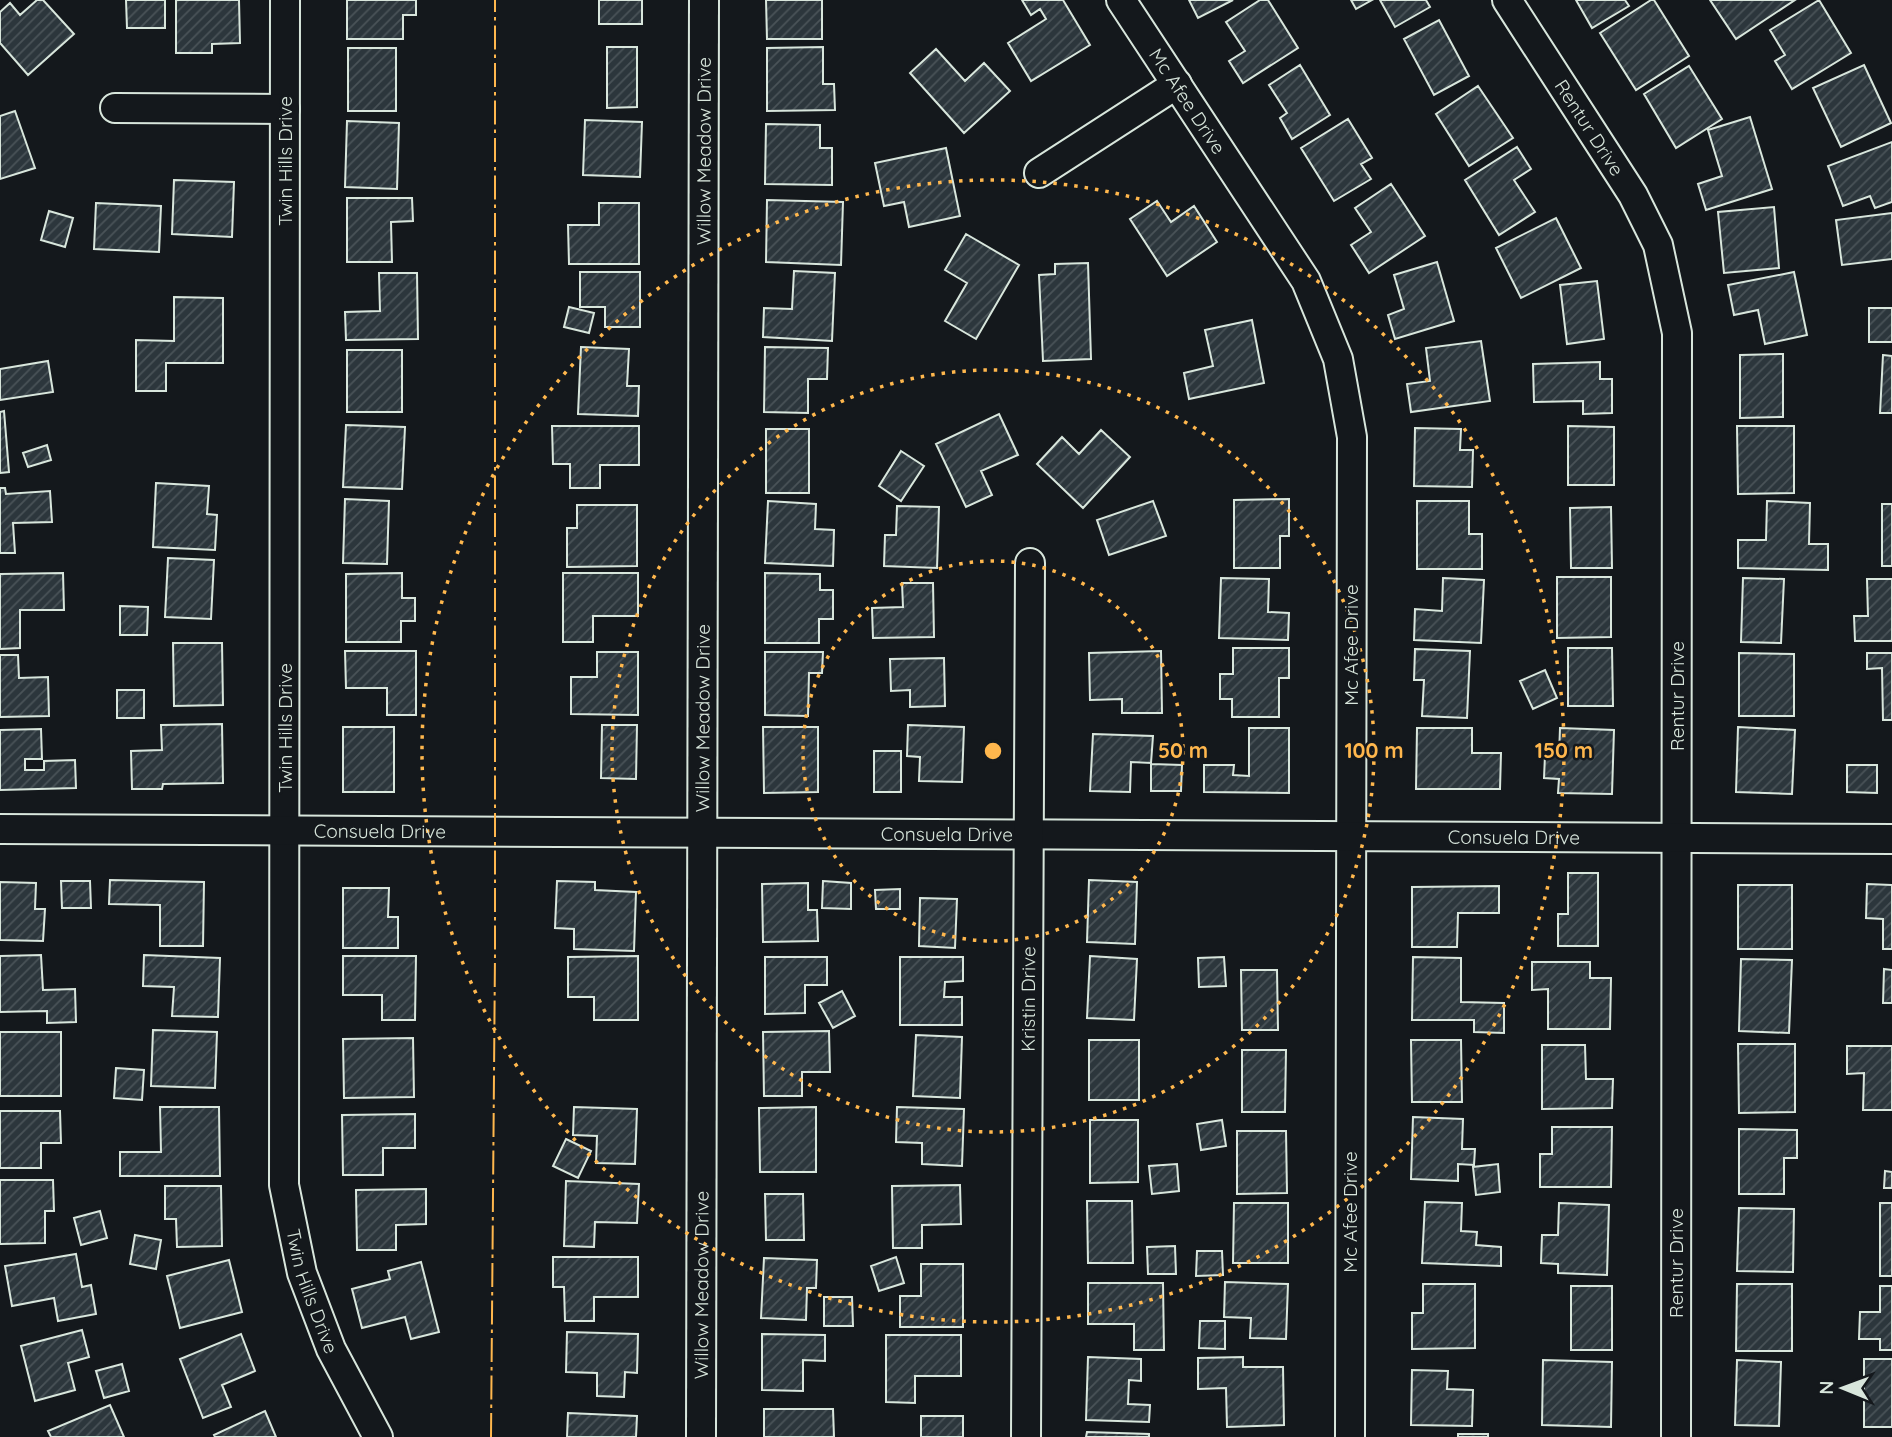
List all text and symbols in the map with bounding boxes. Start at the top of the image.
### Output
street label: Mc Afee Drive [1144,44,1231,158]
street label: Willow Meadow Drive [691,57,716,245]
street label: Rentur Drive [1550,75,1629,180]
street label: Twin Hills Drive [273,96,297,226]
street label: Mc Afee Drive [1339,584,1363,706]
street label: Willow Meadow Drive [690,624,715,812]
street label: Rentur Drive [1665,641,1689,751]
street label: Twin Hills Drive [273,663,297,793]
text: 50 m [1158,737,1208,763]
text: 100 m [1344,737,1404,763]
text: 150 m [1535,737,1593,763]
centre of rings [981,739,1005,763]
street label: Consuela Drive [314,819,446,843]
street label: Consuela Drive [881,822,1013,846]
street label: Consuela Drive [1448,825,1580,849]
street label: Kristin Drive [1016,946,1040,1052]
street label: Mc Afee Drive [1338,1151,1362,1273]
street label: Willow Meadow Drive [689,1191,714,1379]
street label: Rentur Drive [1664,1208,1688,1318]
street label: Twin Hills Drive [281,1227,344,1357]
north arrow [1808,1353,1878,1423]
text: N [1814,1381,1838,1395]

